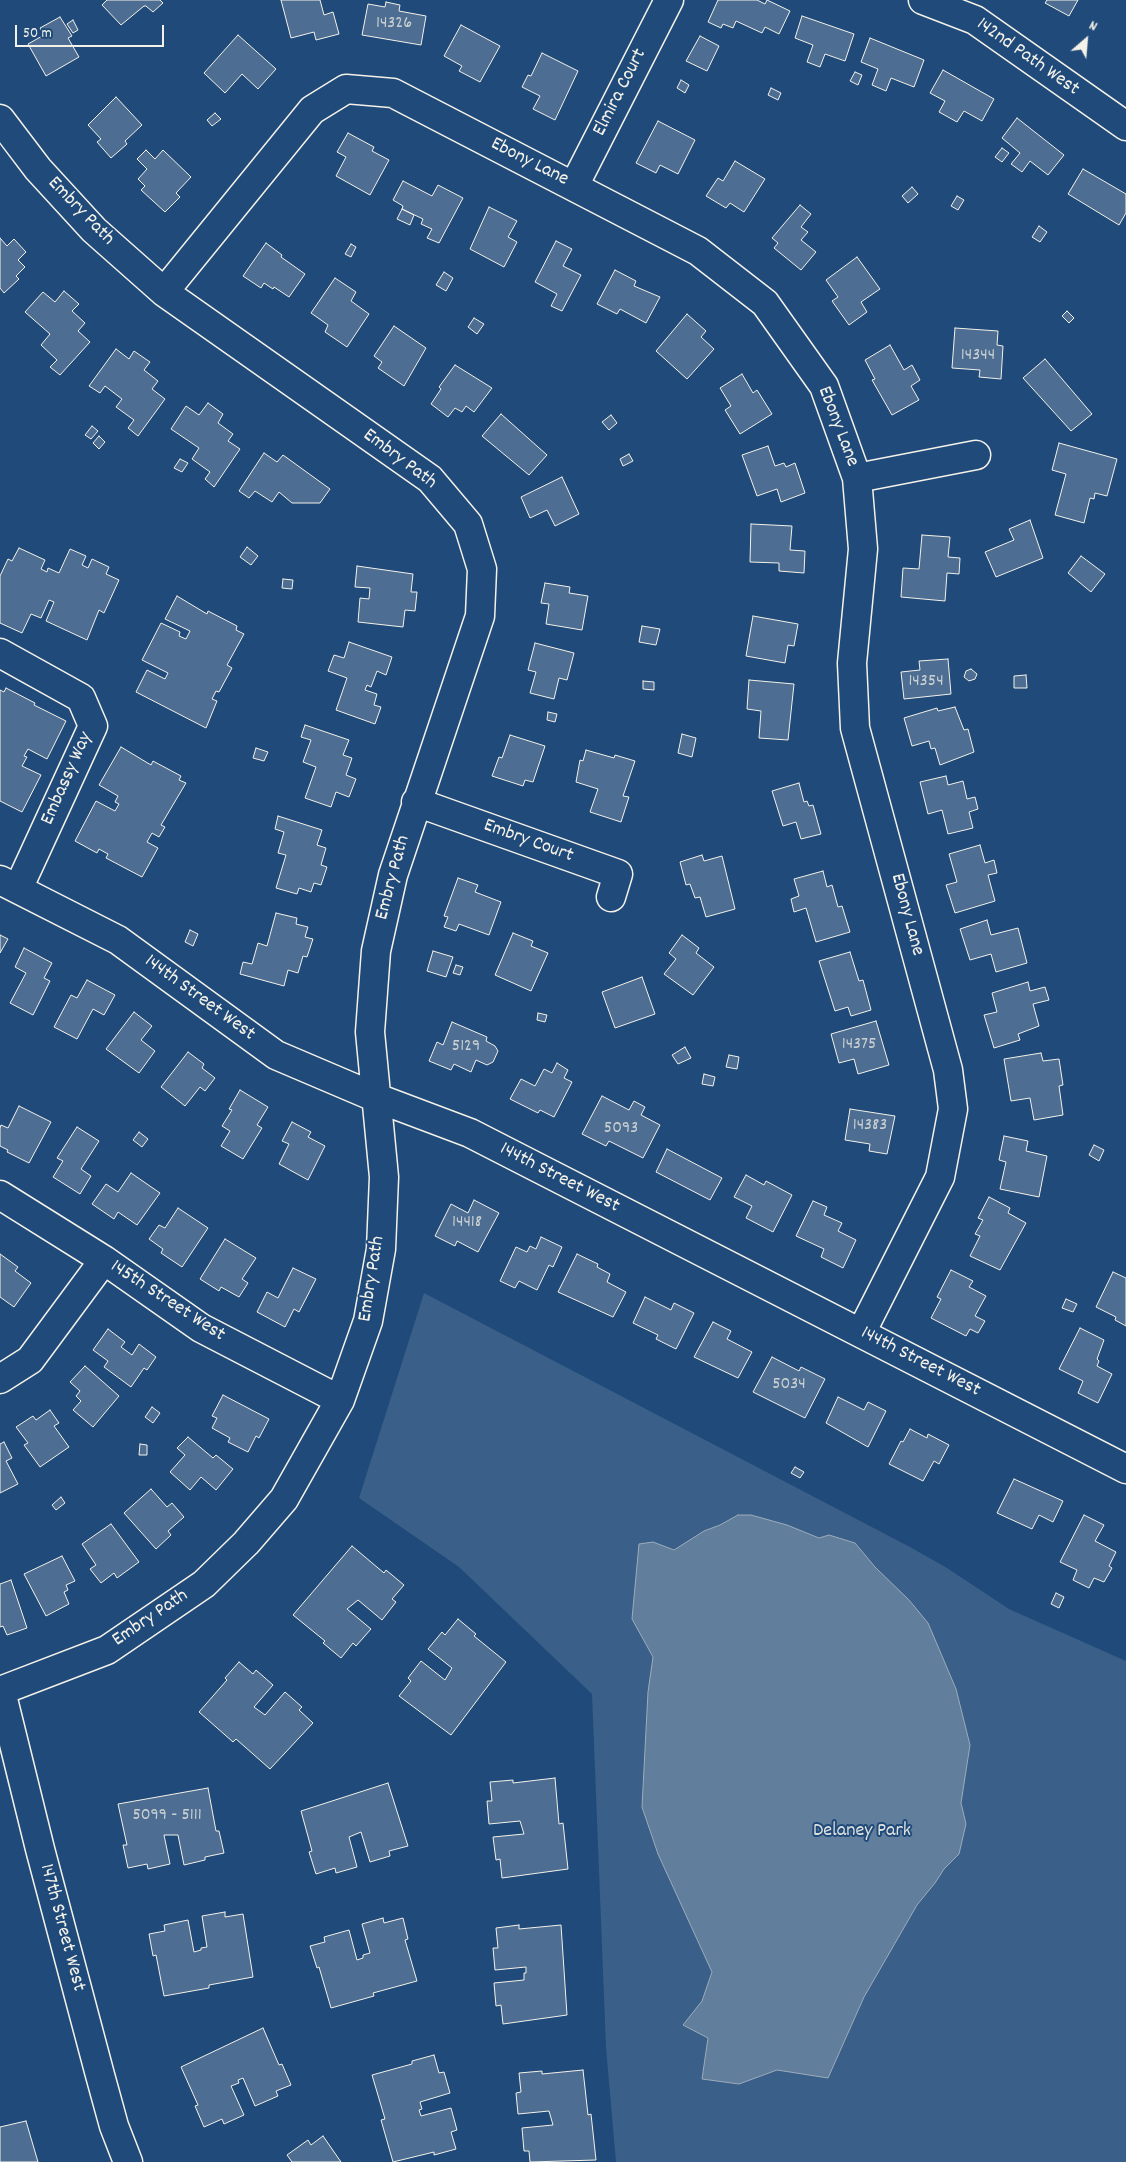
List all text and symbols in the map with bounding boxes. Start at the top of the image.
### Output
house number: 14326 [376,14,412,36]
street label: 142nd Path West [971,14,1083,102]
scale bar [18,15,166,47]
north arrow [1061,15,1111,65]
text: N [1085,16,1100,37]
text: 50 m [23,23,52,45]
street label: Elmira Court [589,45,653,141]
street label: Ebony Lane [486,133,572,193]
street label: Embry Path [41,173,119,251]
house number: 14344 [961,346,995,368]
street label: Ebony Lane [811,383,863,471]
street label: Embry Path [357,424,441,496]
house number: 14354 [908,672,944,694]
street label: Embassy Way [37,729,99,829]
street label: Embry Court [480,815,576,869]
street label: Embry Path [371,833,417,923]
street label: Ebony Lane [884,871,928,959]
street label: 144th Street West [139,951,259,1047]
house number: 14375 [842,1035,876,1057]
house number: 5129 [452,1037,480,1059]
house number: 14383 [853,1116,887,1138]
house number: 5093 [604,1119,638,1141]
street label: 144th Street West [495,1138,623,1220]
house number: 14418 [452,1213,482,1235]
street label: Embry Path [354,1234,392,1324]
street label: 145th Street West [105,1256,229,1348]
street label: 144th Street West [856,1322,984,1404]
house number: 5034 [772,1375,806,1397]
street label: Embry Path [108,1585,194,1653]
house number: 5099 - 5111 [132,1806,202,1828]
park label: Delaney Park [813,1820,911,1844]
street label: 147th Street West [32,1862,90,1994]

